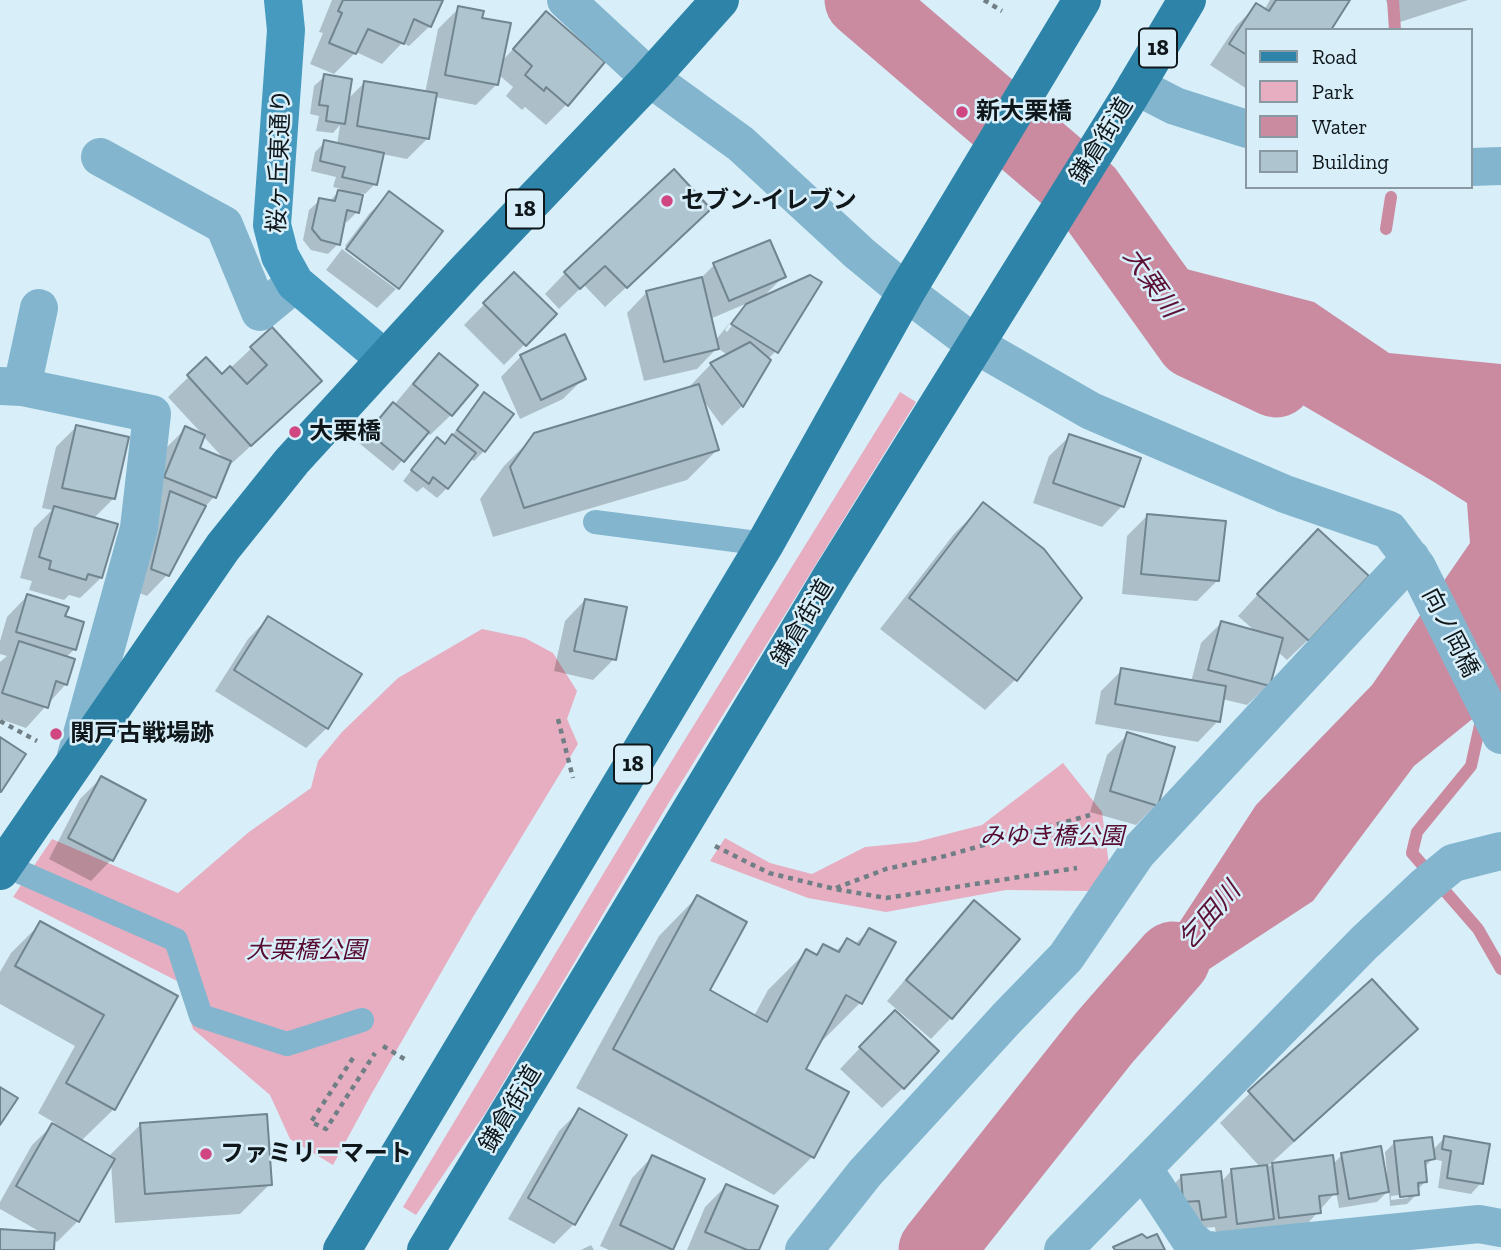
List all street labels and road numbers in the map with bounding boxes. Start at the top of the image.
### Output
road number: 18 [1139,28,1177,68]
street label: 桜ヶ丘東通り [263,89,297,233]
street label: 鎌倉街道 [1064,93,1140,189]
road number: 18 [506,190,544,229]
street label: 鎌倉街道 [766,574,840,672]
street label: 向ノ岡橋 [1415,584,1485,682]
road number: 18 [614,744,652,784]
street label: 鎌倉街道 [474,1060,548,1158]

